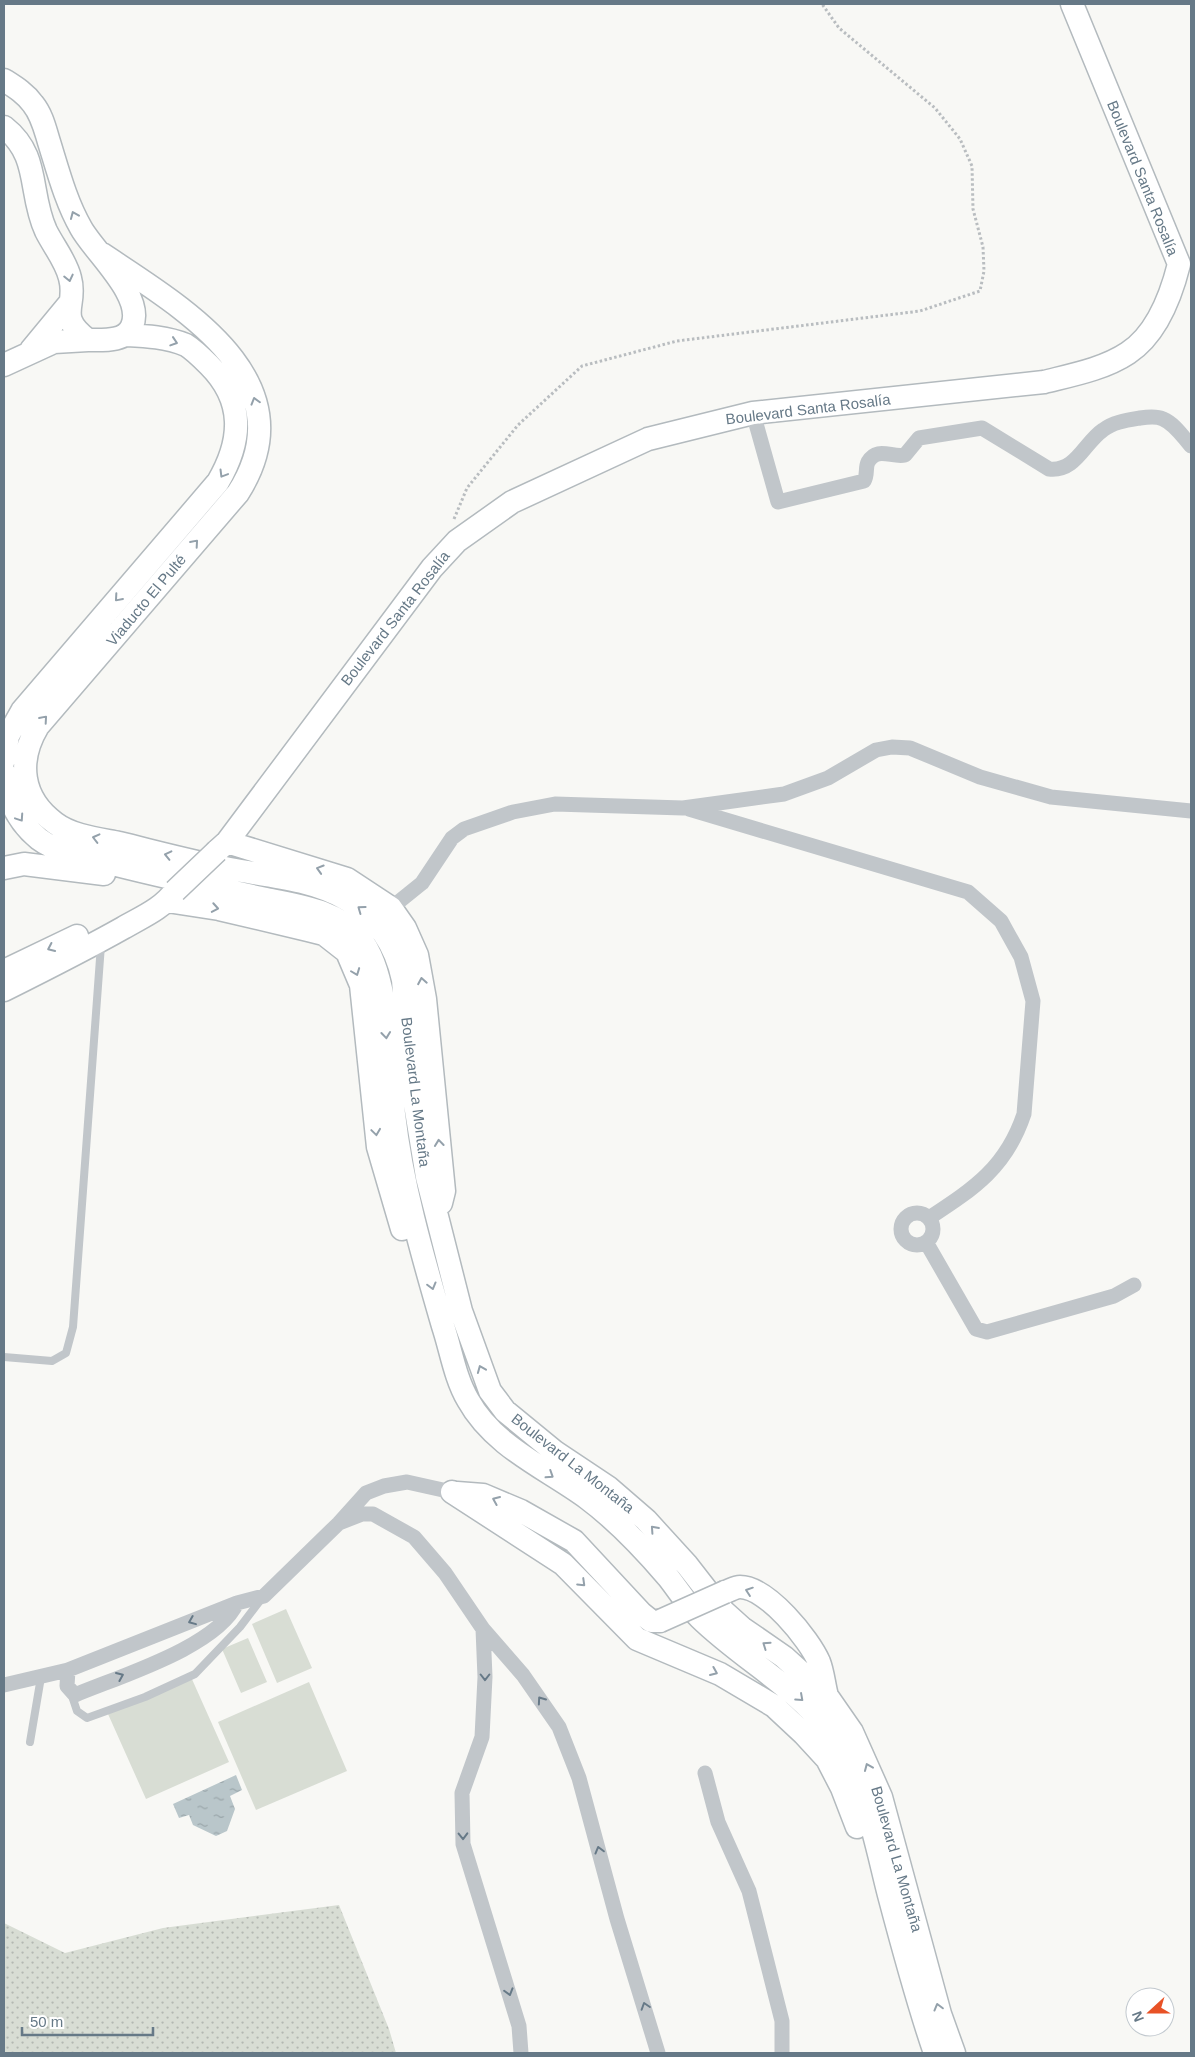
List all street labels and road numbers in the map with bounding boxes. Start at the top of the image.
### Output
street label: Boulevard Santa Rosalía [1104,98,1182,259]
street label: Boulevard Santa Rosalía [725,390,892,428]
street label: Boulevard Santa Rosalía [337,547,453,689]
street label: Viaducto El Pulté [103,551,189,649]
street label: Boulevard La Montaña [398,1016,434,1169]
street label: Boulevard La Montaña [508,1410,638,1517]
street label: Boulevard La Montaña [868,1784,926,1935]

